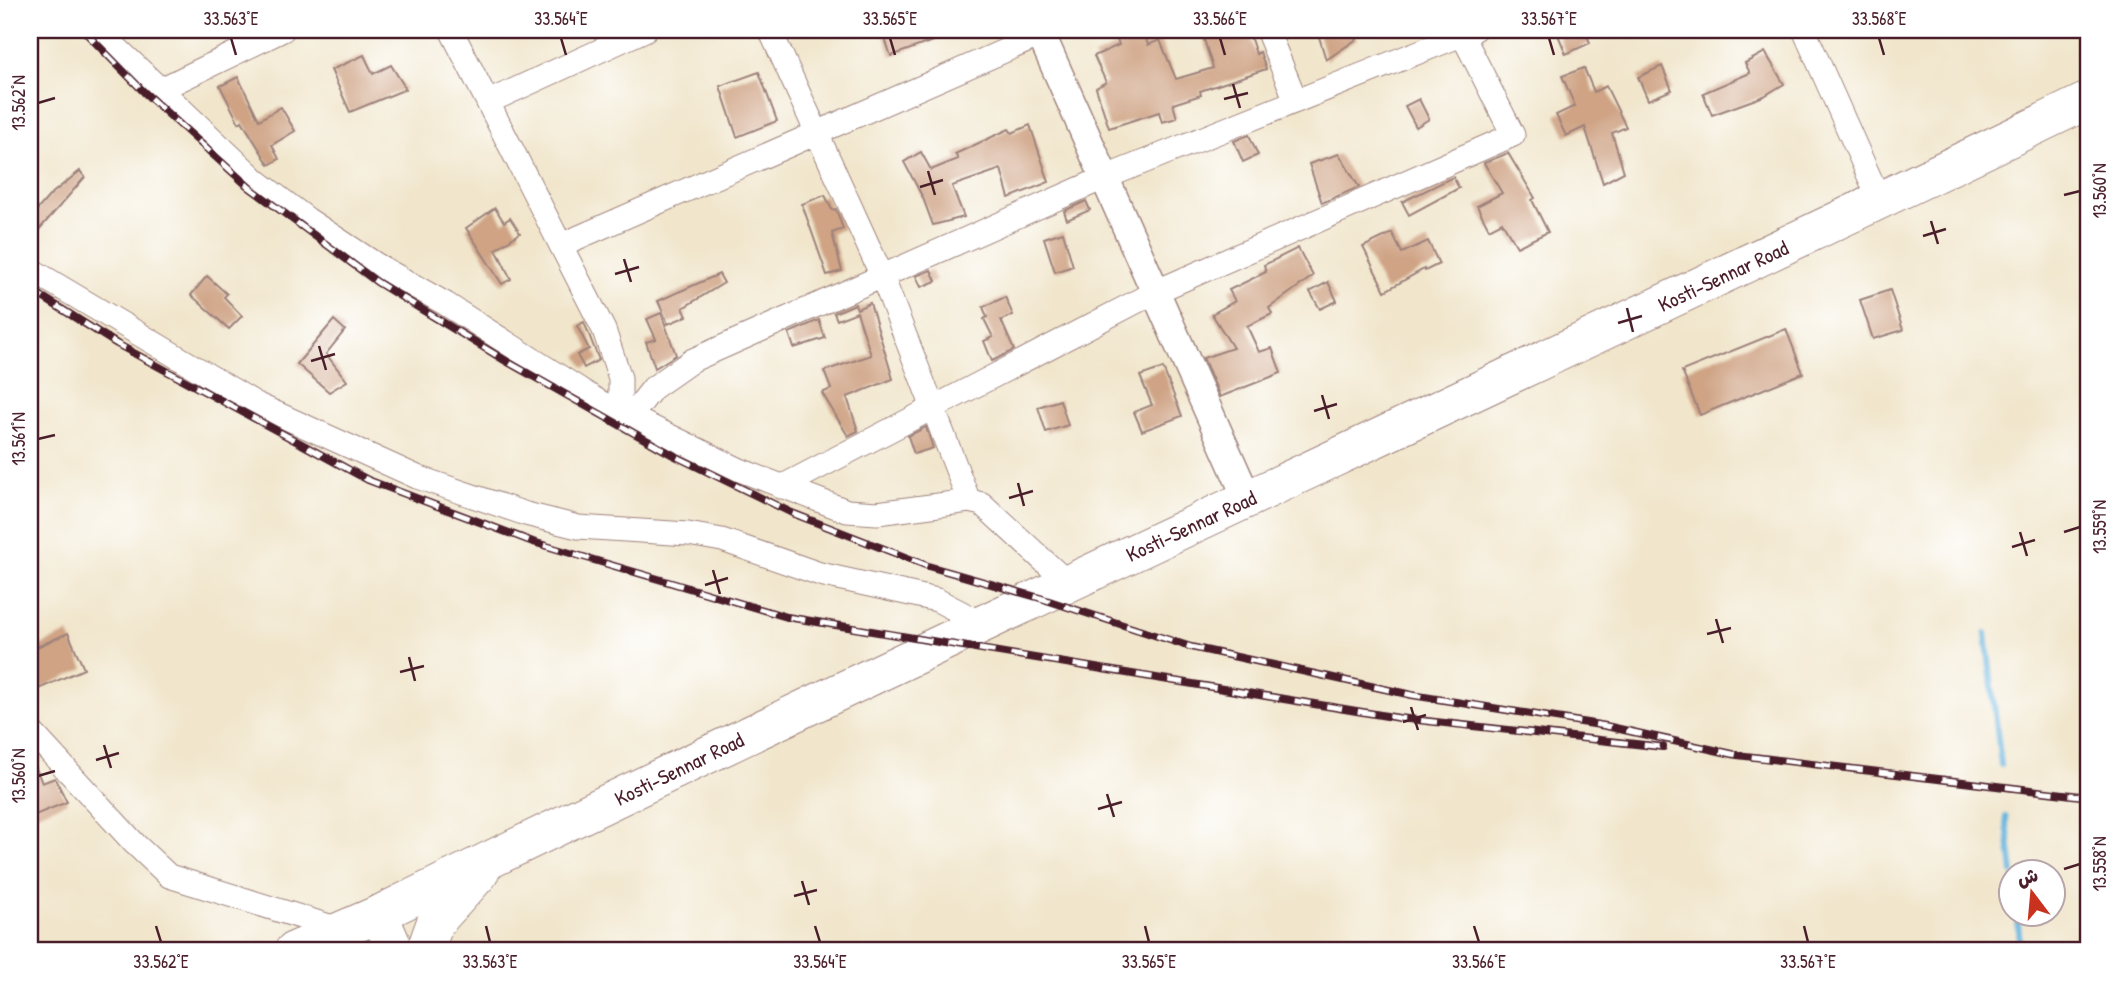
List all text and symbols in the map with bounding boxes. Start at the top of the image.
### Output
text: 33.563°E [204,6,259,31]
text: 33.564°E [534,6,588,31]
text: 33.565°E [863,6,917,31]
text: 33.566°E [1193,6,1247,31]
text: 33.567°E [1521,6,1577,31]
text: 33.568°E [1852,6,1906,31]
text: 13.562°N [6,75,31,131]
text: 13.560°N [2087,163,2112,219]
street label: Kosti-Sennar Road [1653,233,1793,319]
text: 13.561°N [6,412,31,466]
street label: Kosti-Sennar Road [1121,483,1261,569]
text: 13.559°N [2087,500,2112,554]
street label: Kosti-Sennar Road [610,725,748,813]
text: 13.560°N [6,748,31,804]
text: 13.558°N [2087,836,2112,892]
north arrow [1996,858,2066,928]
text: ش [2014,861,2041,892]
text: 33.562°E [133,949,189,974]
text: 33.563°E [463,949,518,974]
text: 33.564°E [793,949,847,974]
text: 33.565°E [1122,949,1176,974]
text: 33.566°E [1452,949,1506,974]
text: 33.567°E [1780,949,1836,974]

